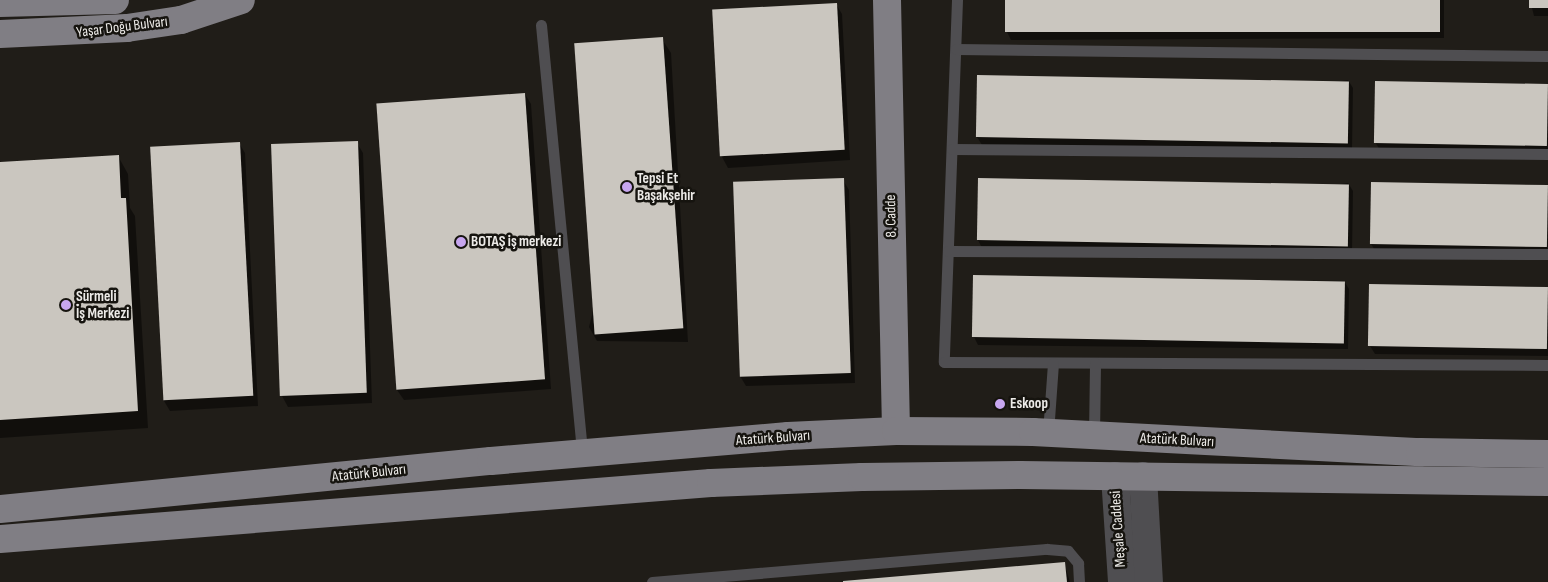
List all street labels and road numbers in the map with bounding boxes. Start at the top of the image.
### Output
street label: Yaşar Doğu Bulvarı [75,12,169,42]
street label: 8. Cadde [882,194,900,238]
street label: Atatürk Bulvarı [735,426,811,450]
street label: Atatürk Bulvarı [1139,429,1215,451]
street label: Atatürk Bulvarı [331,460,407,486]
street label: Meşale Caddesi [1106,490,1130,568]

